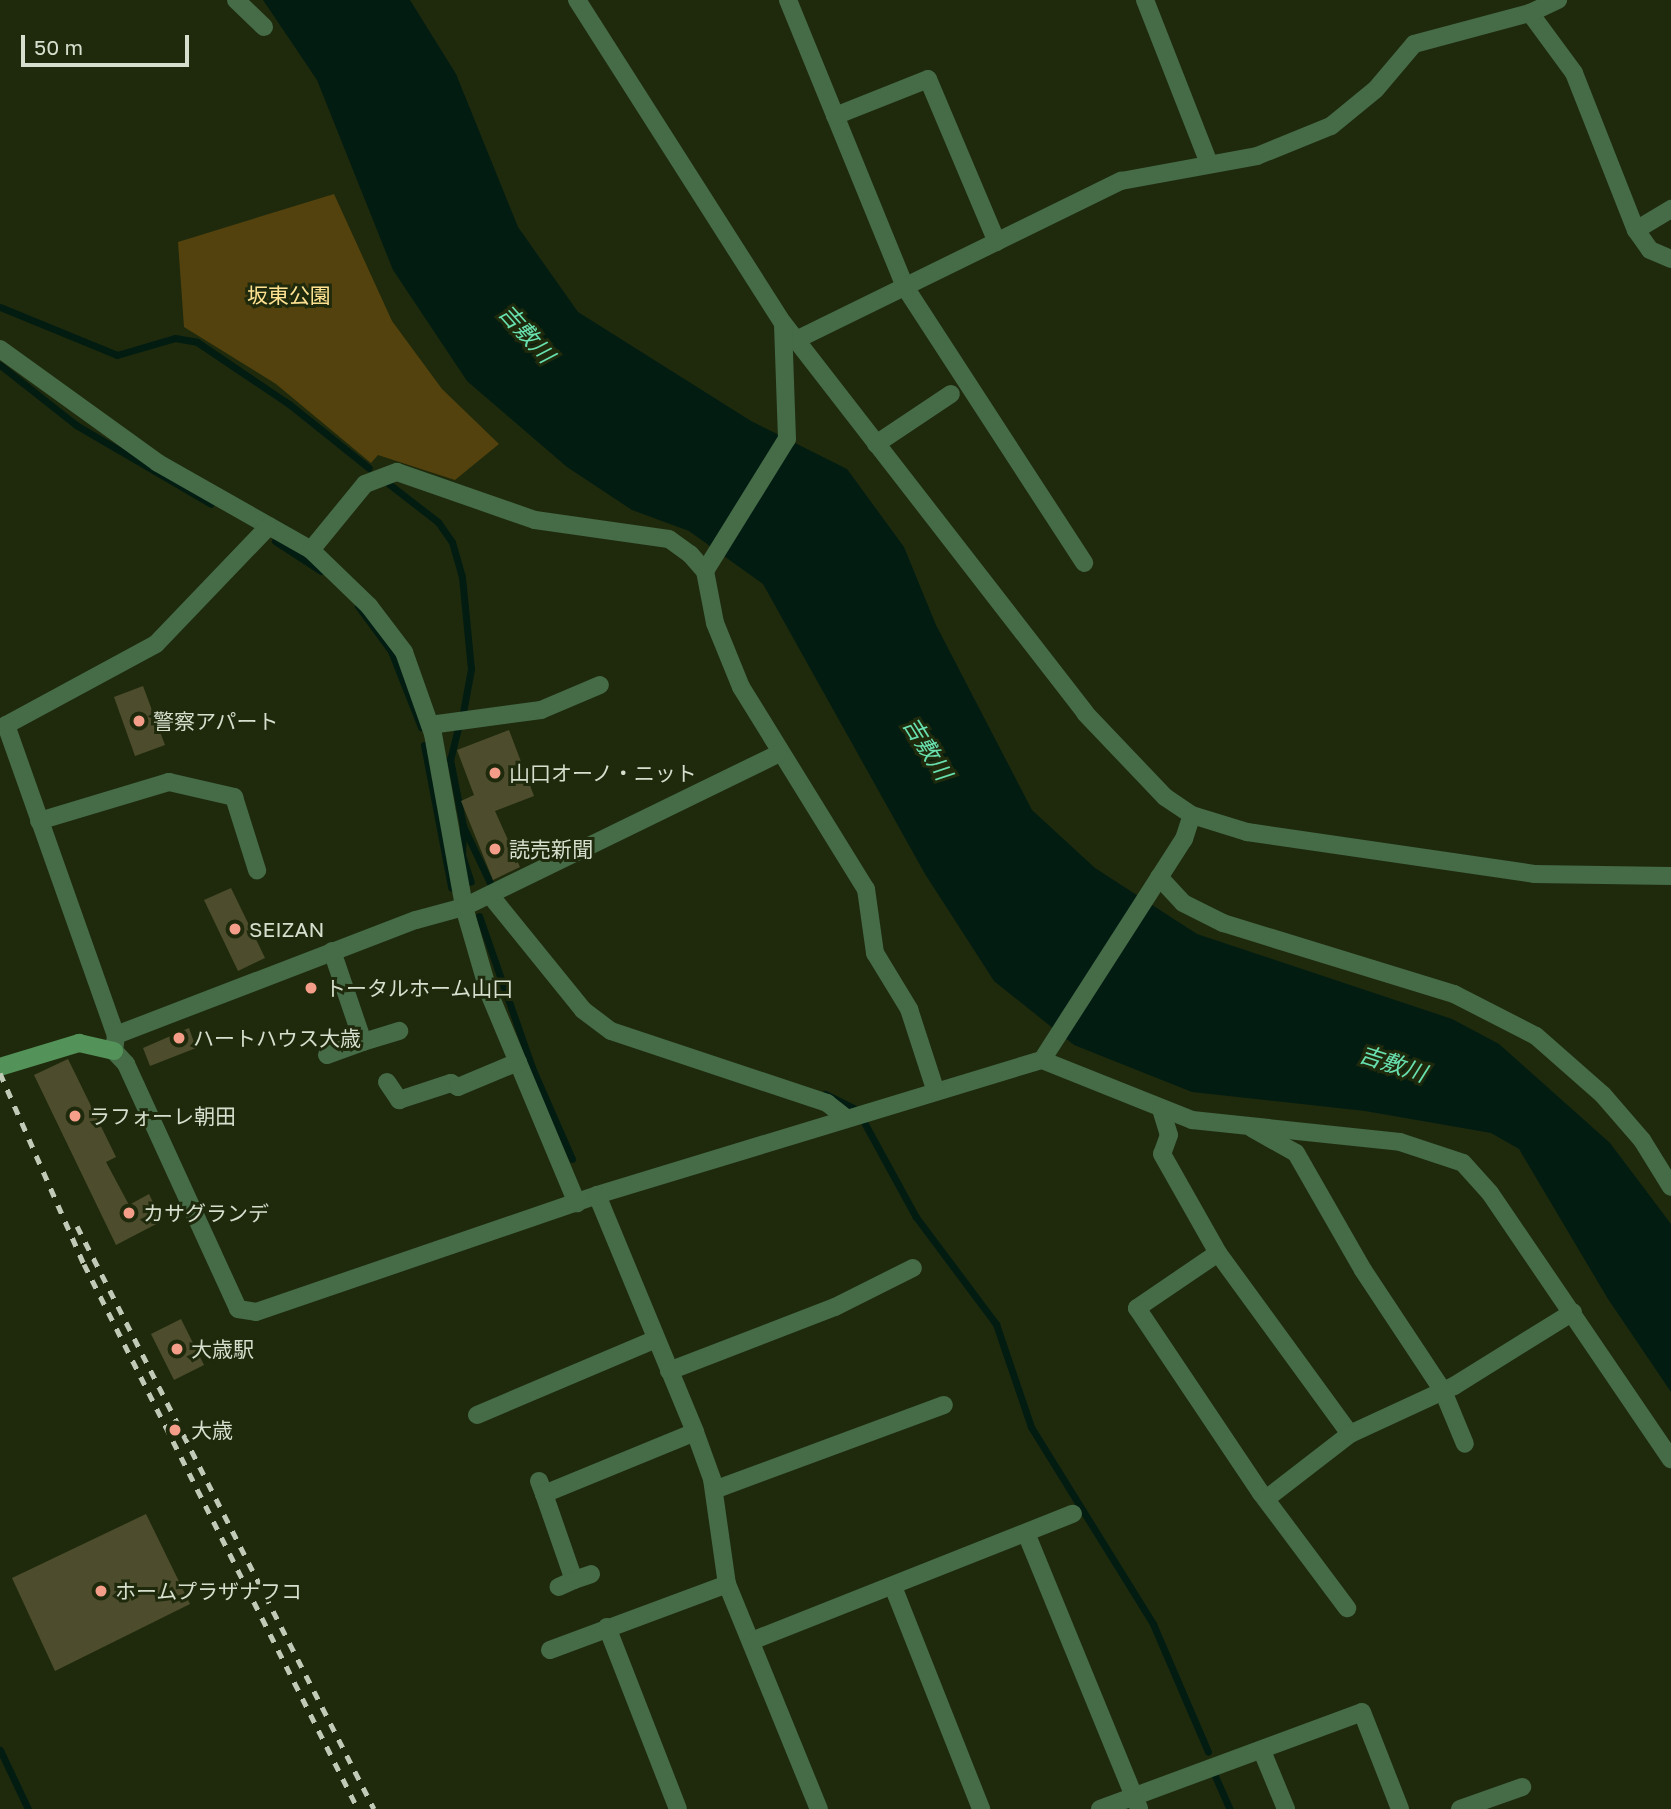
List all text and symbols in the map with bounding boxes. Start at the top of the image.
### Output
scale bar [24,21,192,65]
text: 50 m [34,34,83,60]
park label: 坂東公園 [247,282,331,308]
water label: 吉敷川 [494,298,560,368]
place label: 警察アパート [153,708,279,734]
water label: 吉敷川 [898,711,958,785]
marker: 警察アパート [131,713,147,729]
place label: 山口オーノ・ニット [509,760,698,786]
marker: 山口オーノ・ニット [487,765,503,781]
place label: 読売新聞 [509,836,593,862]
marker: 読売新聞 [487,841,503,857]
place label: SEIZAN [249,916,324,942]
marker: SEIZAN [227,921,243,937]
place label: トータルホーム山口 [325,975,514,1001]
marker: トータルホーム山口 [303,980,319,996]
place label: ハートハウス大歳 [193,1025,361,1051]
marker: ハートハウス大歳 [171,1030,187,1046]
water label: 吉敷川 [1356,1039,1430,1087]
place label: ラフォーレ朝田 [89,1103,236,1129]
marker: ラフォーレ朝田 [67,1108,83,1124]
place label: カサグランデ [143,1200,269,1226]
marker: カサグランデ [121,1205,137,1221]
place label: 大歳駅 [191,1336,254,1362]
marker: 大歳駅 [169,1341,185,1357]
place label: 大歳 [191,1417,233,1443]
marker: 大歳 [165,1420,185,1440]
place label: ホームプラザナフコ [115,1578,304,1604]
marker: ホームプラザナフコ [93,1583,109,1599]

